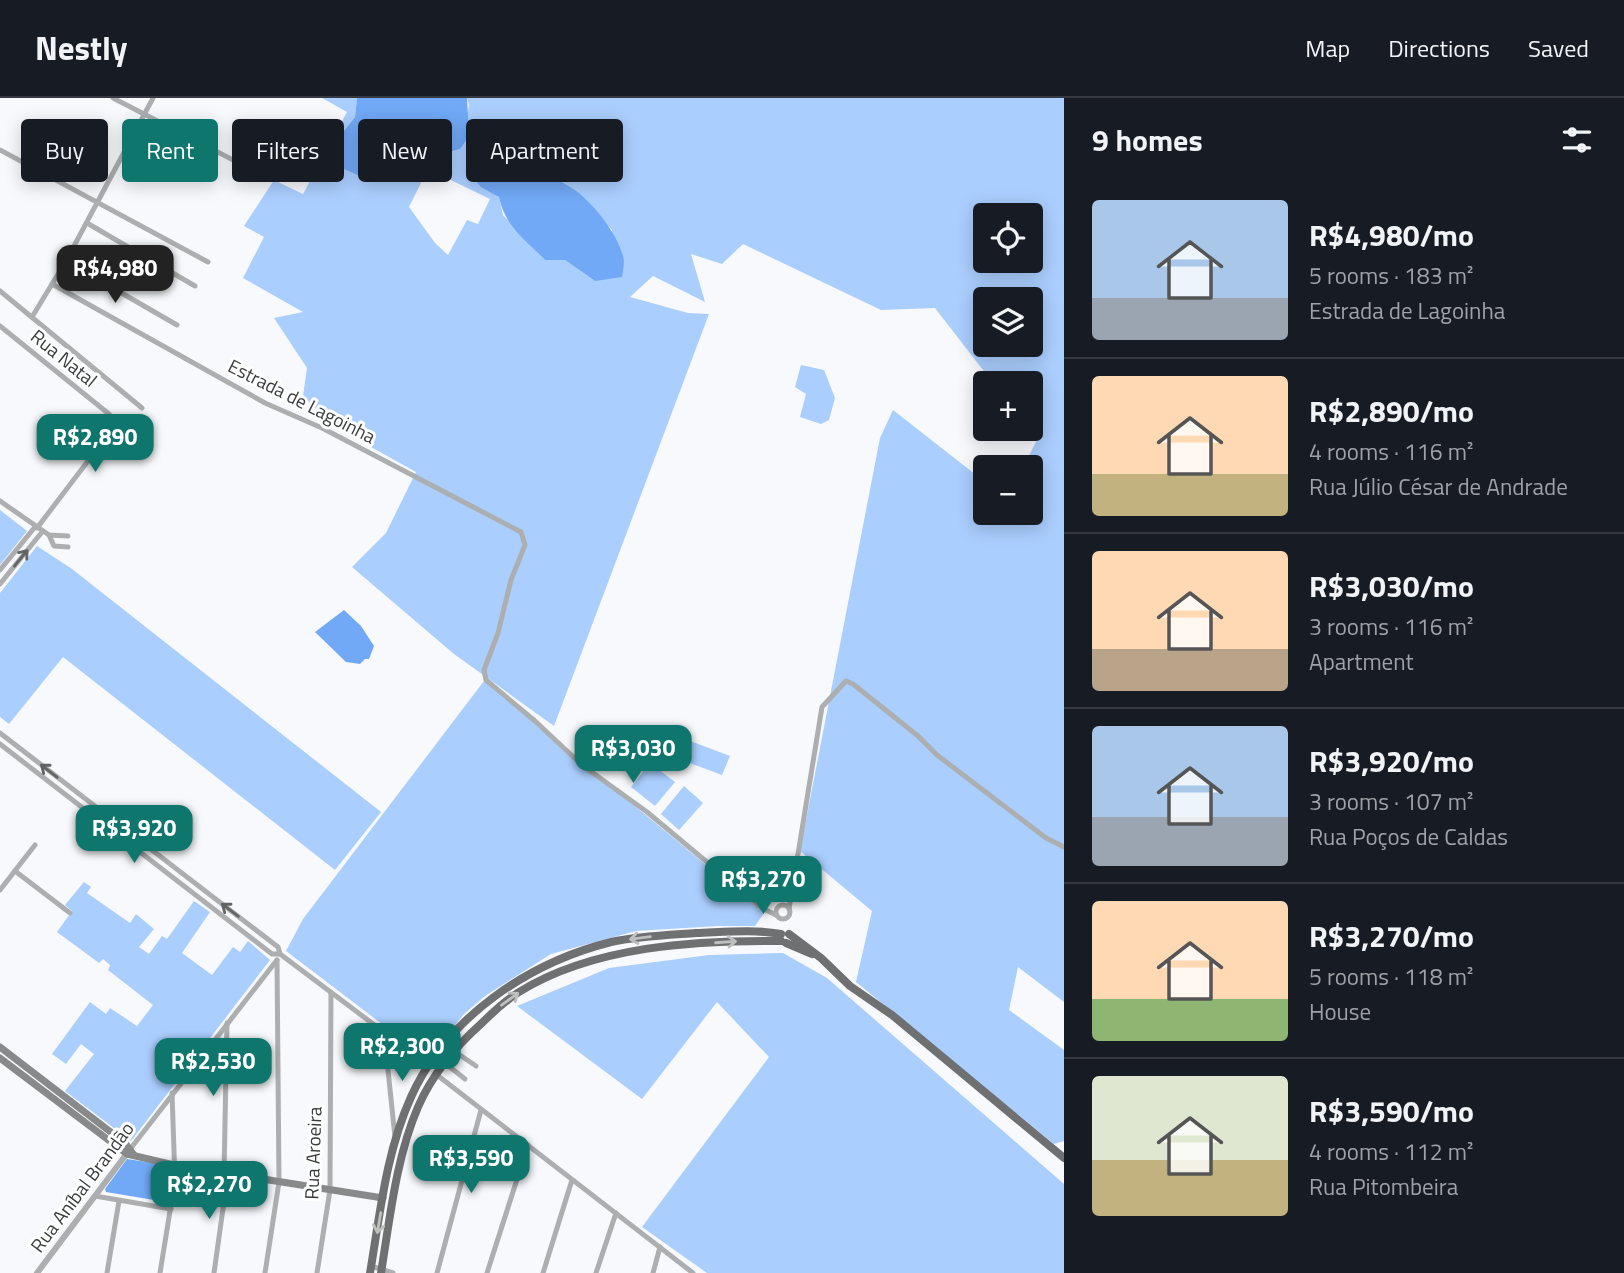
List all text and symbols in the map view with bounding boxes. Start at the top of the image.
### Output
text: Nestly [35,23,128,73]
text: Map [1305,30,1350,66]
text: Directions [1388,30,1490,66]
text: Saved [1528,30,1589,66]
text: 9 homes [1092,117,1203,163]
chip: Buy [21,119,108,182]
chip: Rent [122,119,218,182]
chip: Filters [232,119,344,182]
chip: New [358,119,452,182]
chip: Apartment [466,119,623,182]
icon: filters [1558,121,1596,159]
map controls [973,203,1043,525]
button: locate [973,203,1043,273]
text: R$4,980/mo [1309,212,1474,258]
icon: home [1148,228,1232,312]
pin: R$4,980 [50,246,180,305]
text: R$4,980 [73,250,157,285]
text: 5 rooms · 183 m² [1309,258,1473,293]
button: layers [973,287,1043,357]
text: Estrada de Lagoinha [1309,293,1505,328]
street label: Rua Natal [25,322,104,394]
street label: Estrada de Lagoinha [223,351,381,451]
button: + [973,371,1043,441]
text: R$2,890/mo [1309,388,1474,434]
icon: home [1148,404,1232,488]
pin: R$2,890 [30,414,160,474]
text: R$2,890 [53,419,137,454]
text: 4 rooms · 116 m² [1309,434,1473,469]
button: − [973,455,1043,525]
text: Rua Júlio César de Andrade [1309,469,1568,504]
one-way arrow [13,549,29,567]
text: R$3,030/mo [1309,563,1474,609]
icon: home [1148,579,1232,663]
text: 3 rooms · 116 m² [1309,609,1473,644]
text: Apartment [1309,644,1414,679]
pin: R$3,030 [568,726,698,785]
text: R$3,030 [591,730,675,765]
text: R$3,920/mo [1309,738,1474,784]
icon: home [1148,754,1232,838]
one-way arrow [40,764,59,779]
text: 3 rooms · 107 m² [1309,784,1473,819]
pin: R$3,920 [69,806,199,865]
text: R$3,920 [92,810,176,845]
text: Rua Poços de Caldas [1309,819,1508,854]
pin: R$3,270 [698,856,828,916]
text: R$3,270 [721,861,805,896]
one-way arrow [221,902,239,917]
text: R$3,270/mo [1309,913,1474,959]
icon: home [1148,929,1232,1013]
one-way arrow [629,932,652,945]
one-way arrow [715,935,738,948]
text: 5 rooms · 118 m² [1309,959,1473,994]
one-way arrow [500,992,519,1007]
text: House [1309,994,1371,1029]
pin: R$2,300 [337,1024,467,1083]
text: R$2,300 [360,1028,444,1063]
pin: R$2,530 [148,1038,278,1098]
text: R$2,530 [171,1043,255,1078]
text: R$3,590/mo [1309,1088,1474,1134]
icon: home [1148,1104,1232,1188]
street label: Rua Aroeira [296,1106,329,1200]
street label: Rua Aníbal Brandão [23,1115,140,1258]
text: 4 rooms · 112 m² [1309,1134,1473,1169]
pin: R$3,590 [406,1136,536,1195]
text: R$3,590 [429,1140,513,1175]
pin: R$2,270 [144,1162,274,1221]
text: R$2,270 [167,1166,251,1201]
text: Rua Pitombeira [1309,1169,1458,1204]
one-way arrow [372,1211,385,1234]

